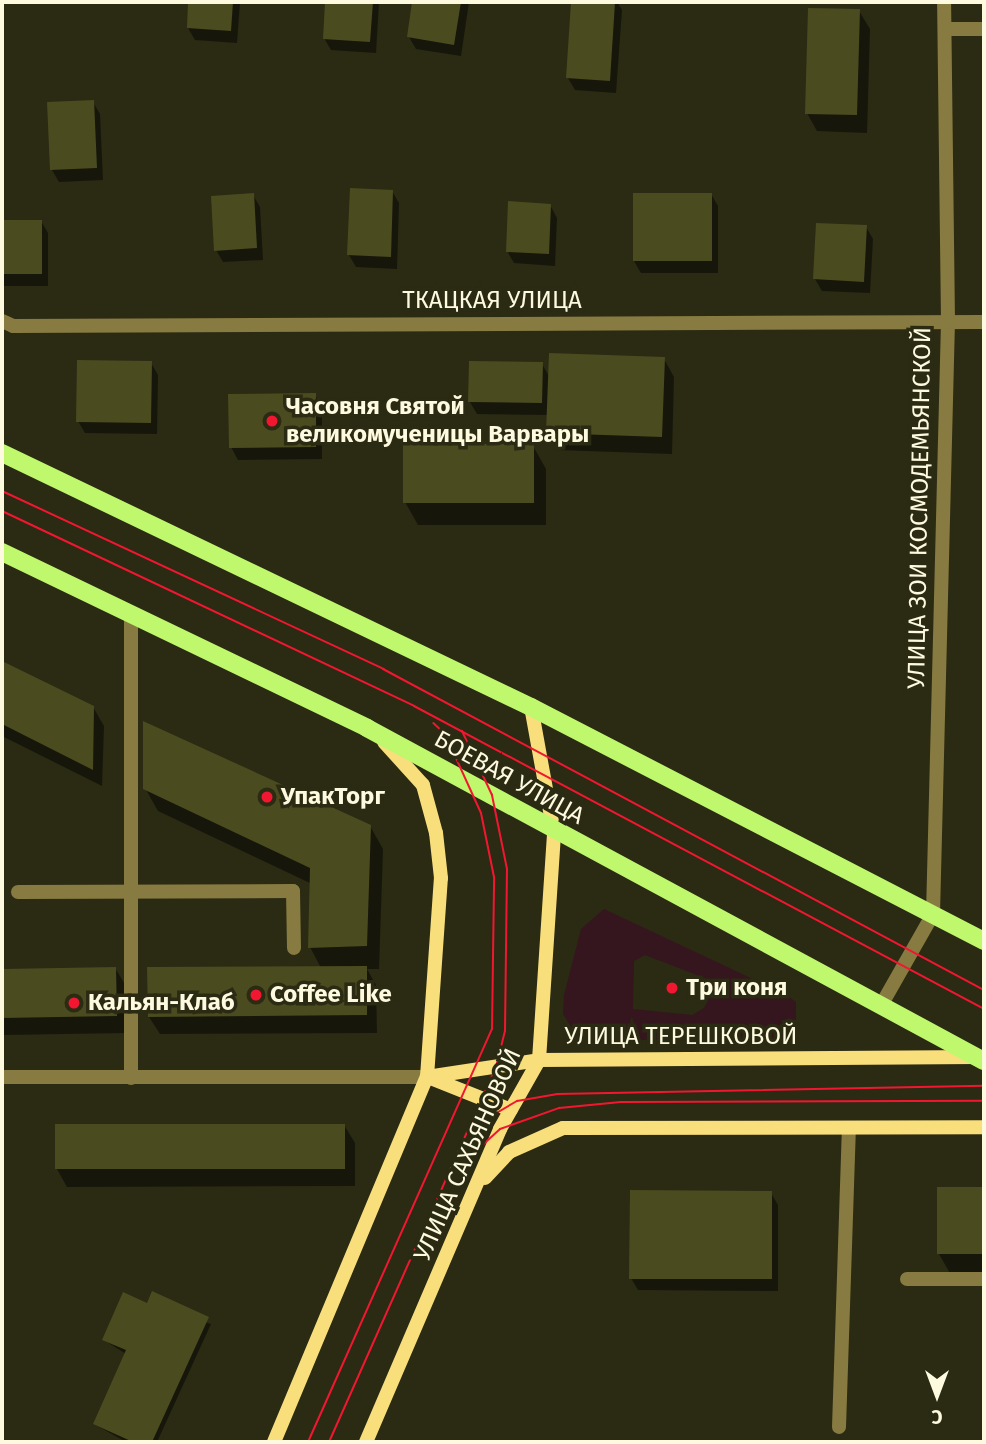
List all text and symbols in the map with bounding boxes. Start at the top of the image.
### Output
street label: ТКАЦКАЯ УЛИЦА [402,287,582,315]
street label: УЛИЦА ЗОИ КОСМОДЕМЬЯНСКОЙ [902,327,938,689]
place label: Часовня Святой великомученицы Варвары [286,393,589,449]
marker: Часовня Святой великомученицы Варвары [264,413,280,429]
street label: БОЕВАЯ УЛИЦА [429,725,589,831]
place label: УпакТорг [281,783,385,811]
marker: УпакТорг [259,789,275,805]
place label: Три коня [686,974,787,1002]
marker: Три коня [664,980,680,996]
place label: Coffee Like [270,981,392,1009]
marker: Coffee Like [248,987,264,1003]
place label: Кальян-Клаб [88,989,235,1017]
marker: Кальян-Клаб [66,995,82,1011]
street label: УЛИЦА ТЕРЕШКОВОЙ [565,1023,797,1051]
street label: УЛИЦА САХЬЯНОВОЙ [408,1044,528,1266]
north arrow [902,1360,972,1430]
text: С [932,1405,942,1428]

